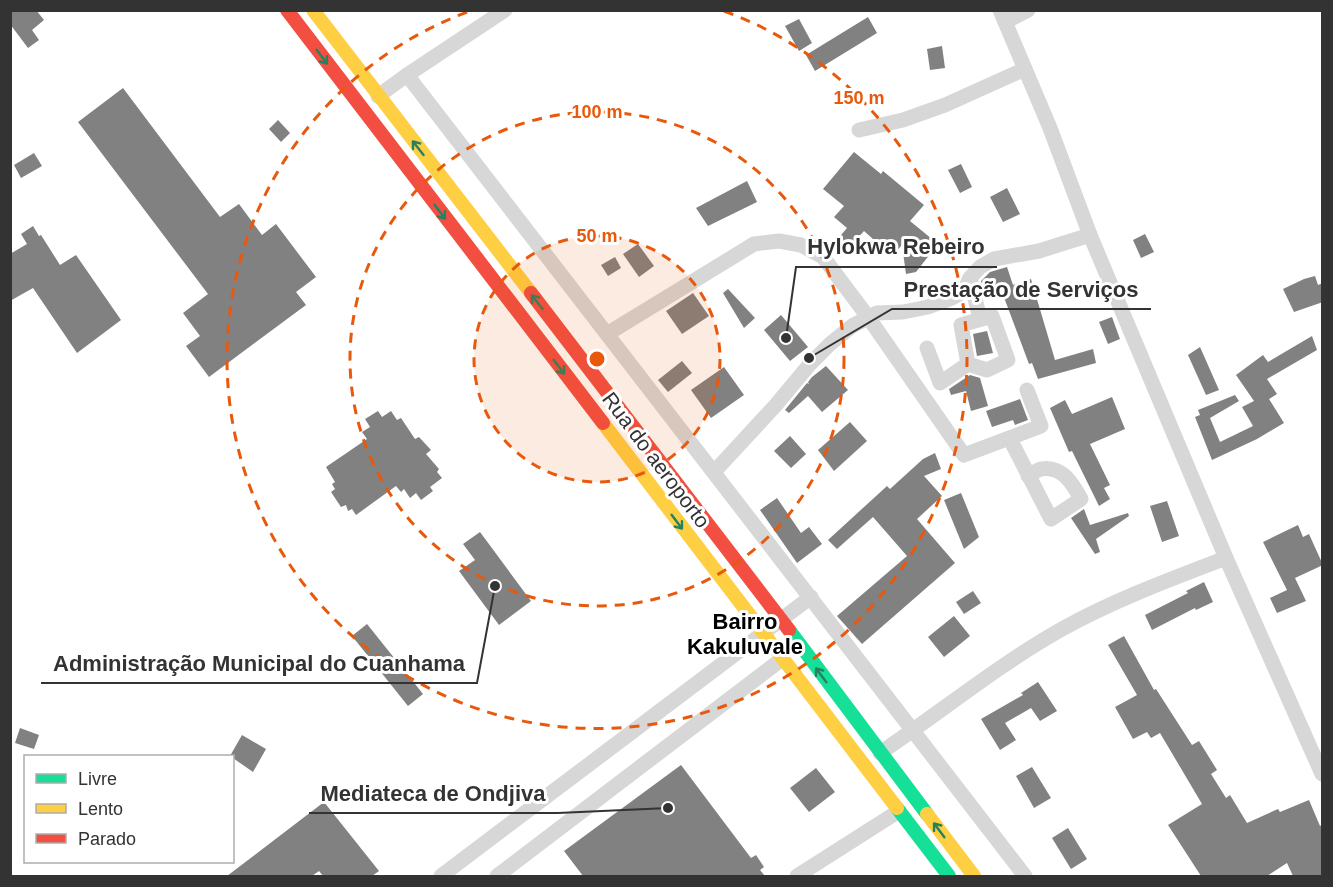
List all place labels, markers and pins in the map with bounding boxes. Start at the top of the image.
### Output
callout: Hylokwa Rebeiro [796,227,997,267]
callout: Prestação de Serviços [892,269,1151,309]
centre of rings [587,349,607,369]
callout: Administração Municipal do Cuanhama [41,643,477,683]
callout: Mediateca de Ondjiva [309,773,558,813]

